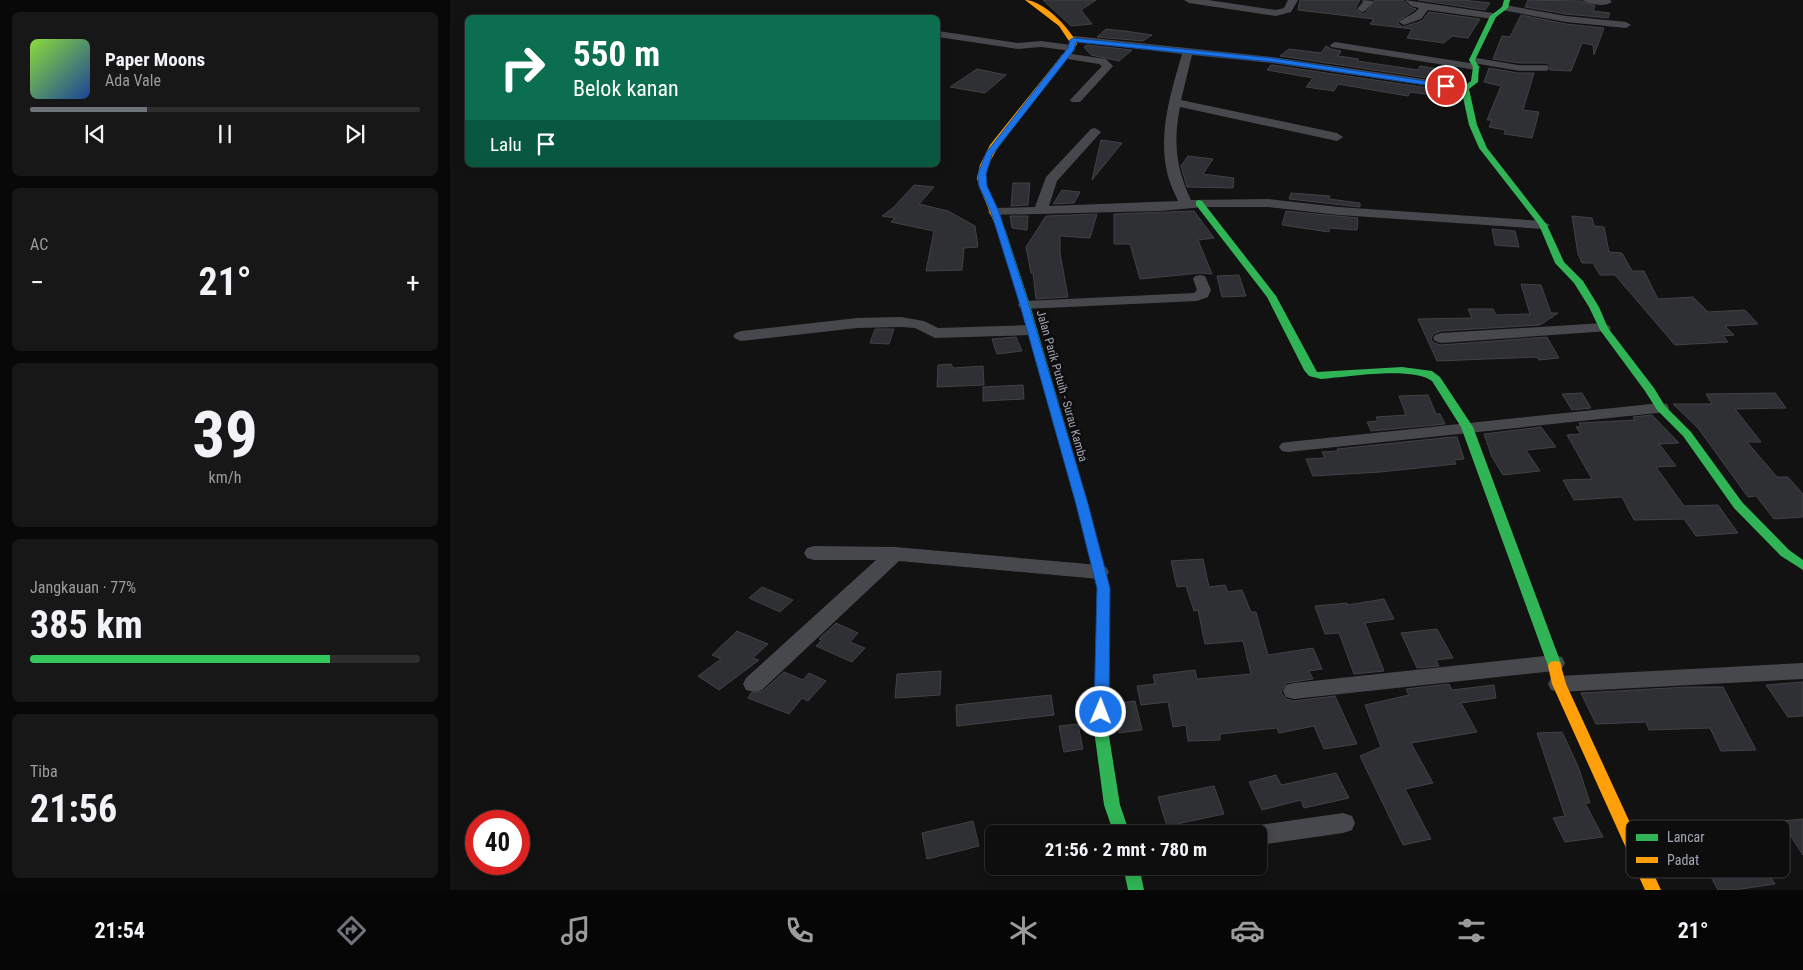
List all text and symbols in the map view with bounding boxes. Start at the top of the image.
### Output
text: 550 m [573,34,660,75]
icon: right [490,35,555,100]
text: Paper Moons [105,48,205,71]
pin [1425,65,1467,107]
text: Ada Vale [105,71,161,90]
icon: arrive [1432,72,1460,100]
text: Belok kanan [573,76,679,101]
icon: previous [81,120,109,148]
icon: pause [211,120,239,148]
icon: next [341,120,369,148]
icon: arrive [532,130,560,158]
text: Lalu [490,133,522,156]
text: AC [30,235,48,254]
text: 21° [198,260,252,304]
text: − [30,266,44,299]
text: + [406,266,420,299]
street label: Jalan Parik Putuih - Surau Kamba [1034,309,1090,464]
text: 39 [192,397,258,473]
text: km/h [209,468,241,487]
text: Jangkauan · 77% [30,578,136,597]
text: 385 km [30,603,143,647]
position arrow [1074,685,1126,737]
text: Tiba [30,762,58,781]
text: 21:56 [30,787,117,831]
speed limit sign: 40 [465,810,530,875]
legend [1626,820,1790,878]
text: Lancar [1667,829,1705,845]
text: 21:56 · 2 mnt · 780 m [1045,838,1207,861]
text: Padat [1667,852,1699,868]
icon: directions [334,913,369,948]
icon: music [558,913,593,948]
icon: phone [782,913,817,948]
icon: climate [1006,913,1041,948]
icon: car [1230,913,1265,948]
icon: filters [1454,913,1489,948]
text: 21:54 [94,918,145,943]
text: 21° [1678,918,1708,943]

